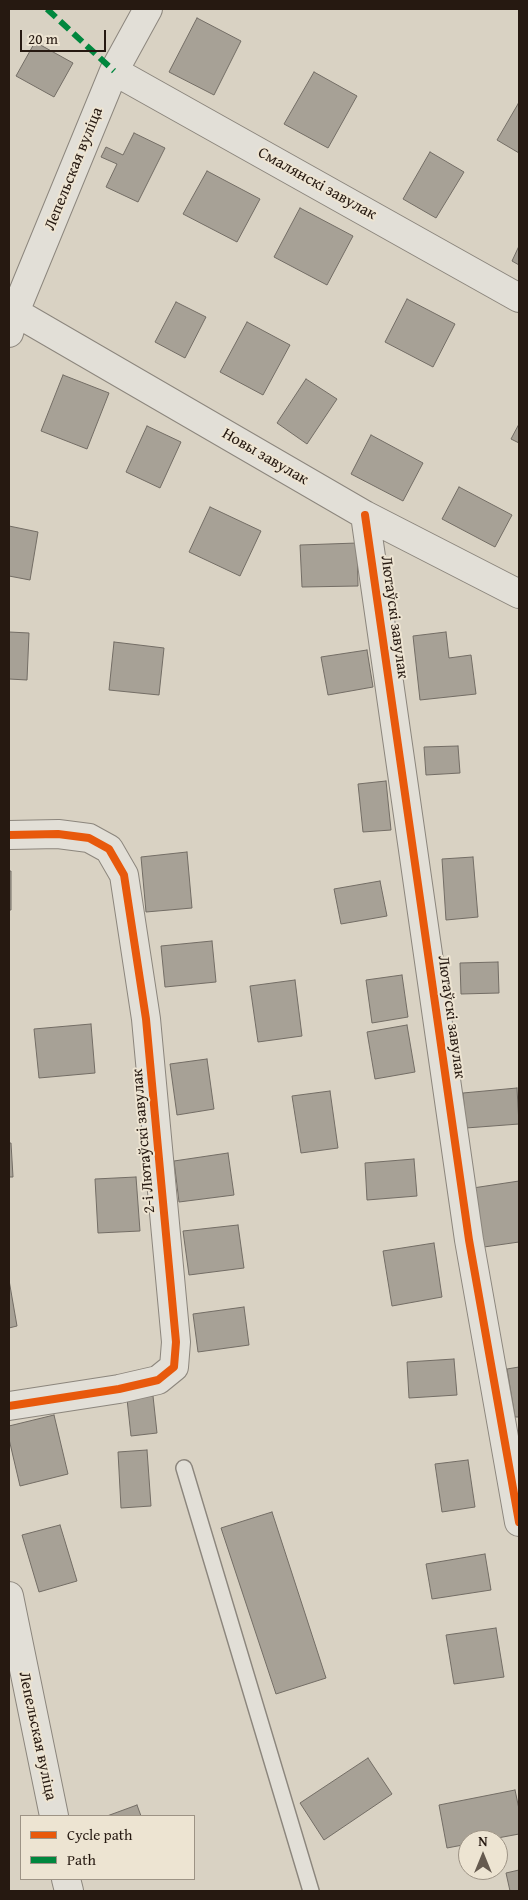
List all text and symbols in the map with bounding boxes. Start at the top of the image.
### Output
scale bar [22,20,109,52]
text: 20 m [28,28,58,49]
street label: Лепельская вуліца [41,105,107,233]
street label: Смалянскі завулак [254,143,380,225]
street label: Новы завулак [218,425,312,489]
street label: Лютаўскі завулак [376,554,412,680]
street label: Лютаўскі завулак [433,954,469,1080]
street label: 2-і Лютаўскі завулак [128,1068,160,1214]
street label: Лепельская вуліца [14,1670,60,1802]
legend [20,1815,195,1880]
text: Cycle path [67,1824,133,1845]
north arrow [458,1830,508,1880]
text: N [478,1831,488,1851]
text: Path [67,1849,96,1870]

